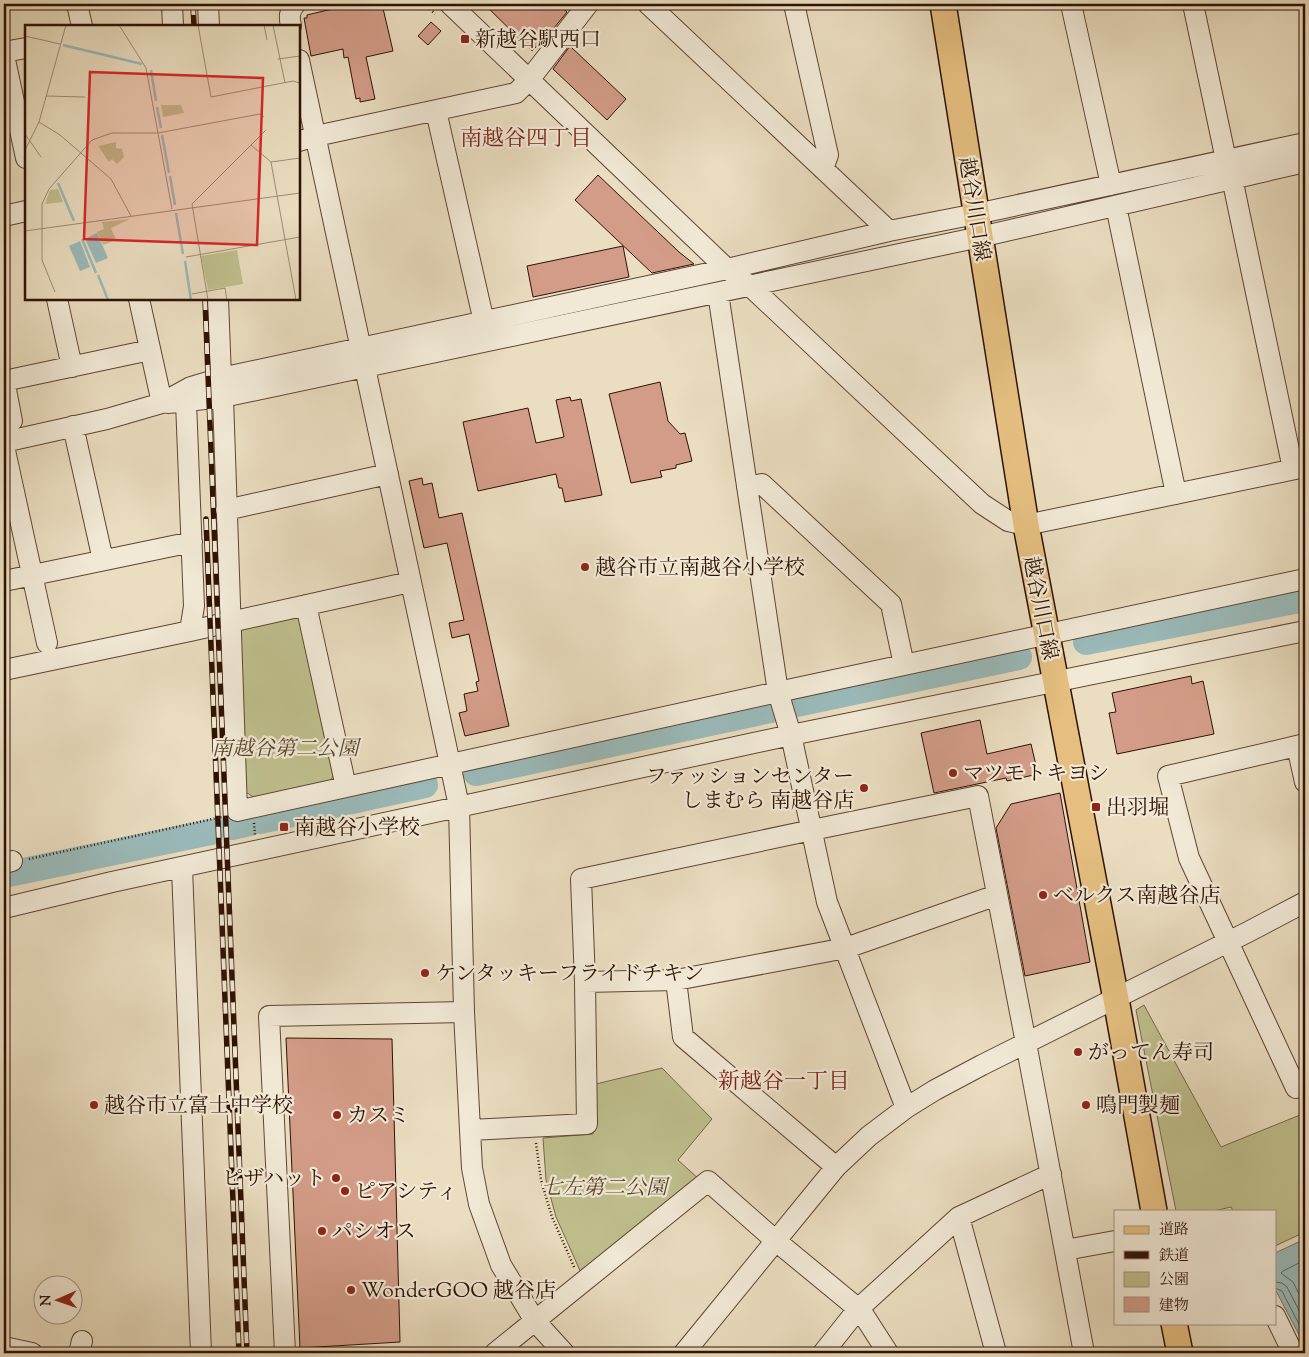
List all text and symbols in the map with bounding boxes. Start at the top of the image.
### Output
inset map [25,25,300,300]
place label: 新越谷駅西口 [475,26,601,56]
marker: 新越谷駅西口 [459,33,471,45]
district label: 南越谷四丁目 [460,124,592,156]
street label: 越谷川口線 [950,155,996,264]
place label: 越谷市立南越谷小学校 [595,554,805,584]
street label: 越谷川口線 [1014,554,1064,663]
marker: 越谷市立南越谷小学校 [579,561,591,573]
park label: 南越谷第二公園 [212,735,361,765]
place label: マツモトキヨシ [963,760,1109,790]
place label: ファッションセンター しまむら 南越谷店 [646,763,854,817]
marker: マツモトキヨシ [947,767,959,779]
marker: ファッションセンター しまむら 南越谷店 [858,782,870,794]
place label: 出羽堀 [1106,794,1169,824]
marker: 出羽堀 [1090,801,1102,813]
place label: 南越谷小学校 [294,814,420,844]
marker: 南越谷小学校 [278,821,290,833]
place label: ベルクス南越谷店 [1053,882,1220,912]
marker: ベルクス南越谷店 [1037,889,1049,901]
place label: ケンタッキーフライドチキン [435,960,704,990]
marker: ケンタッキーフライドチキン [419,967,431,979]
place label: がってん寿司 [1088,1039,1214,1069]
marker: がってん寿司 [1072,1046,1084,1058]
district label: 新越谷一丁目 [718,1067,850,1099]
place label: 越谷市立富士中学校 [104,1092,293,1122]
place label: 鳴門製麺 [1096,1092,1180,1122]
marker: 越谷市立富士中学校 [88,1099,100,1111]
marker: 鳴門製麺 [1080,1099,1092,1111]
place label: カスミ [347,1102,410,1132]
marker: カスミ [331,1109,343,1121]
place label: ピザハット [222,1165,326,1195]
marker: ピザハット [330,1172,342,1184]
park label: 七左第二公園 [541,1174,670,1204]
place label: ピアシティ [355,1178,457,1208]
marker: ピアシティ [339,1185,351,1197]
legend [1114,1210,1276,1324]
place label: パシオス [332,1218,416,1248]
text: 道路 [1159,1220,1189,1241]
marker: パシオス [316,1225,328,1237]
text: 鉄道 [1159,1246,1189,1267]
text: 公園 [1159,1270,1189,1291]
north arrow [32,1274,82,1324]
place label: WonderGOO 越谷店 [361,1277,556,1307]
marker: WonderGOO 越谷店 [345,1284,357,1296]
text: N [37,1294,57,1306]
text: 建物 [1159,1296,1189,1317]

